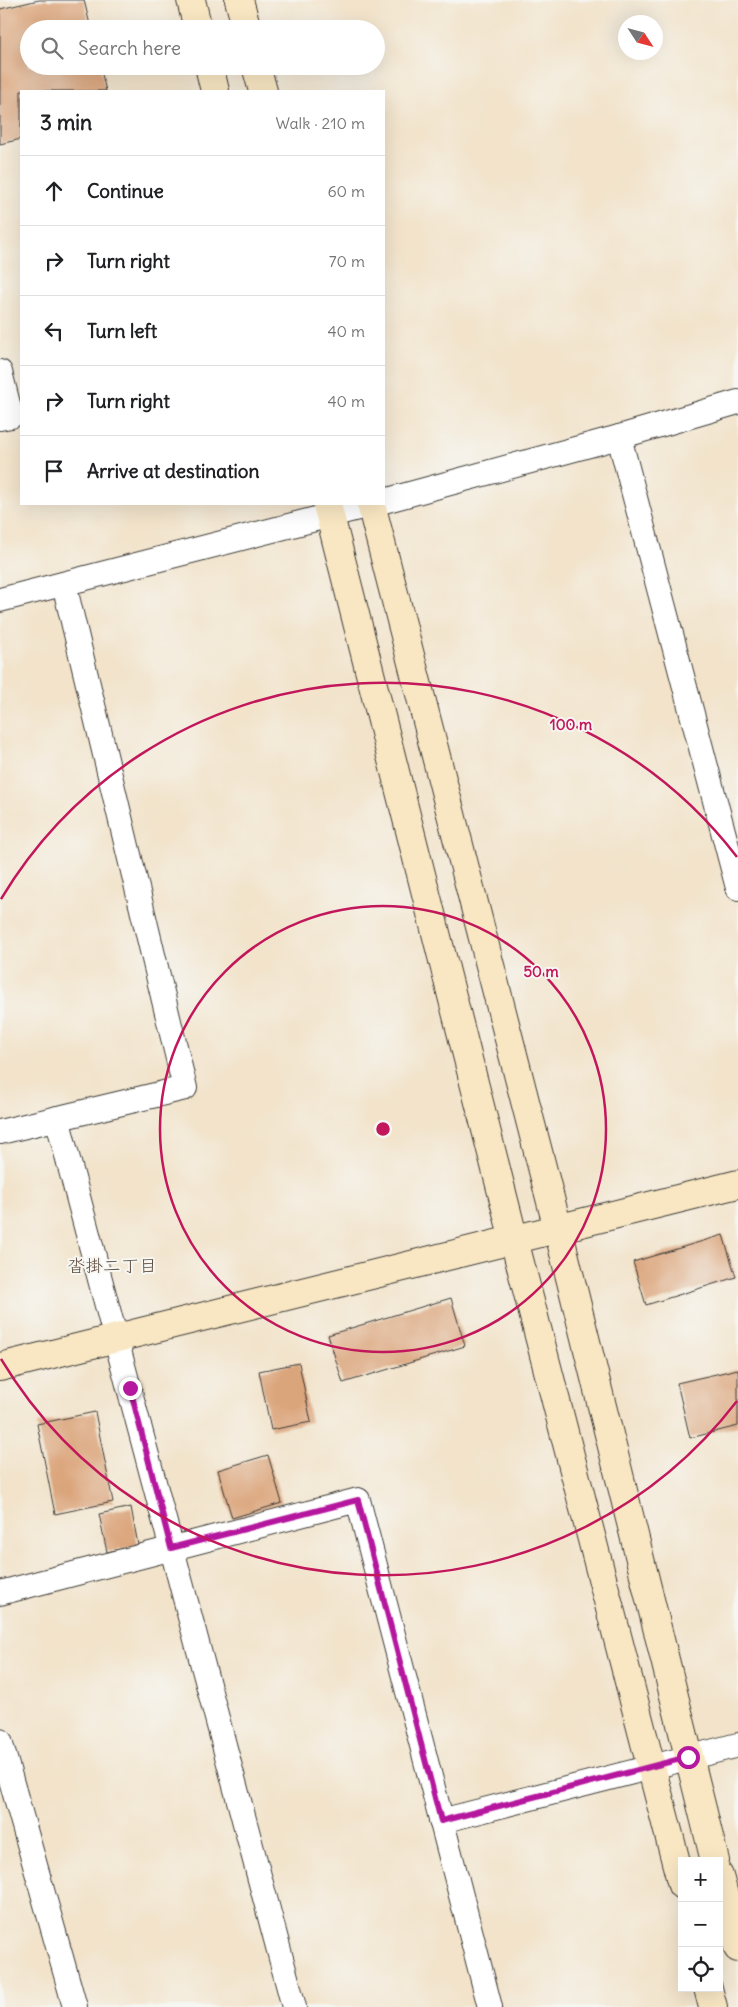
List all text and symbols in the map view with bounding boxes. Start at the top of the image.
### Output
north arrow [618,15,663,60]
search box [20,20,385,75]
icon: search [38,34,66,62]
text: Search here [78,36,181,60]
text: 3 min [40,109,92,136]
text: Walk · 210 m [275,113,365,133]
icon: ahead [40,177,68,205]
text: Continue [87,179,164,203]
text: 60 m [327,181,365,201]
icon: right [40,247,68,275]
text: Turn right [87,249,170,273]
text: 70 m [329,251,365,271]
icon: left [40,317,68,345]
text: Turn left [87,319,157,343]
text: 40 m [327,321,365,341]
icon: right [40,387,68,415]
text: Turn right [87,389,170,413]
text: 40 m [327,391,365,411]
icon: arrive [40,457,68,485]
text: Arrive at destination [87,459,260,483]
text: 100 m [550,715,592,734]
text: 50 m [523,962,559,981]
centre of rings [374,1120,392,1138]
district label: 沓掛二丁目 [67,1254,157,1277]
route end [119,1377,142,1400]
route start [677,1746,700,1769]
map controls [678,1857,723,1992]
button: + [678,1857,723,1902]
button: − [678,1902,723,1947]
button: locate [678,1947,723,1992]

